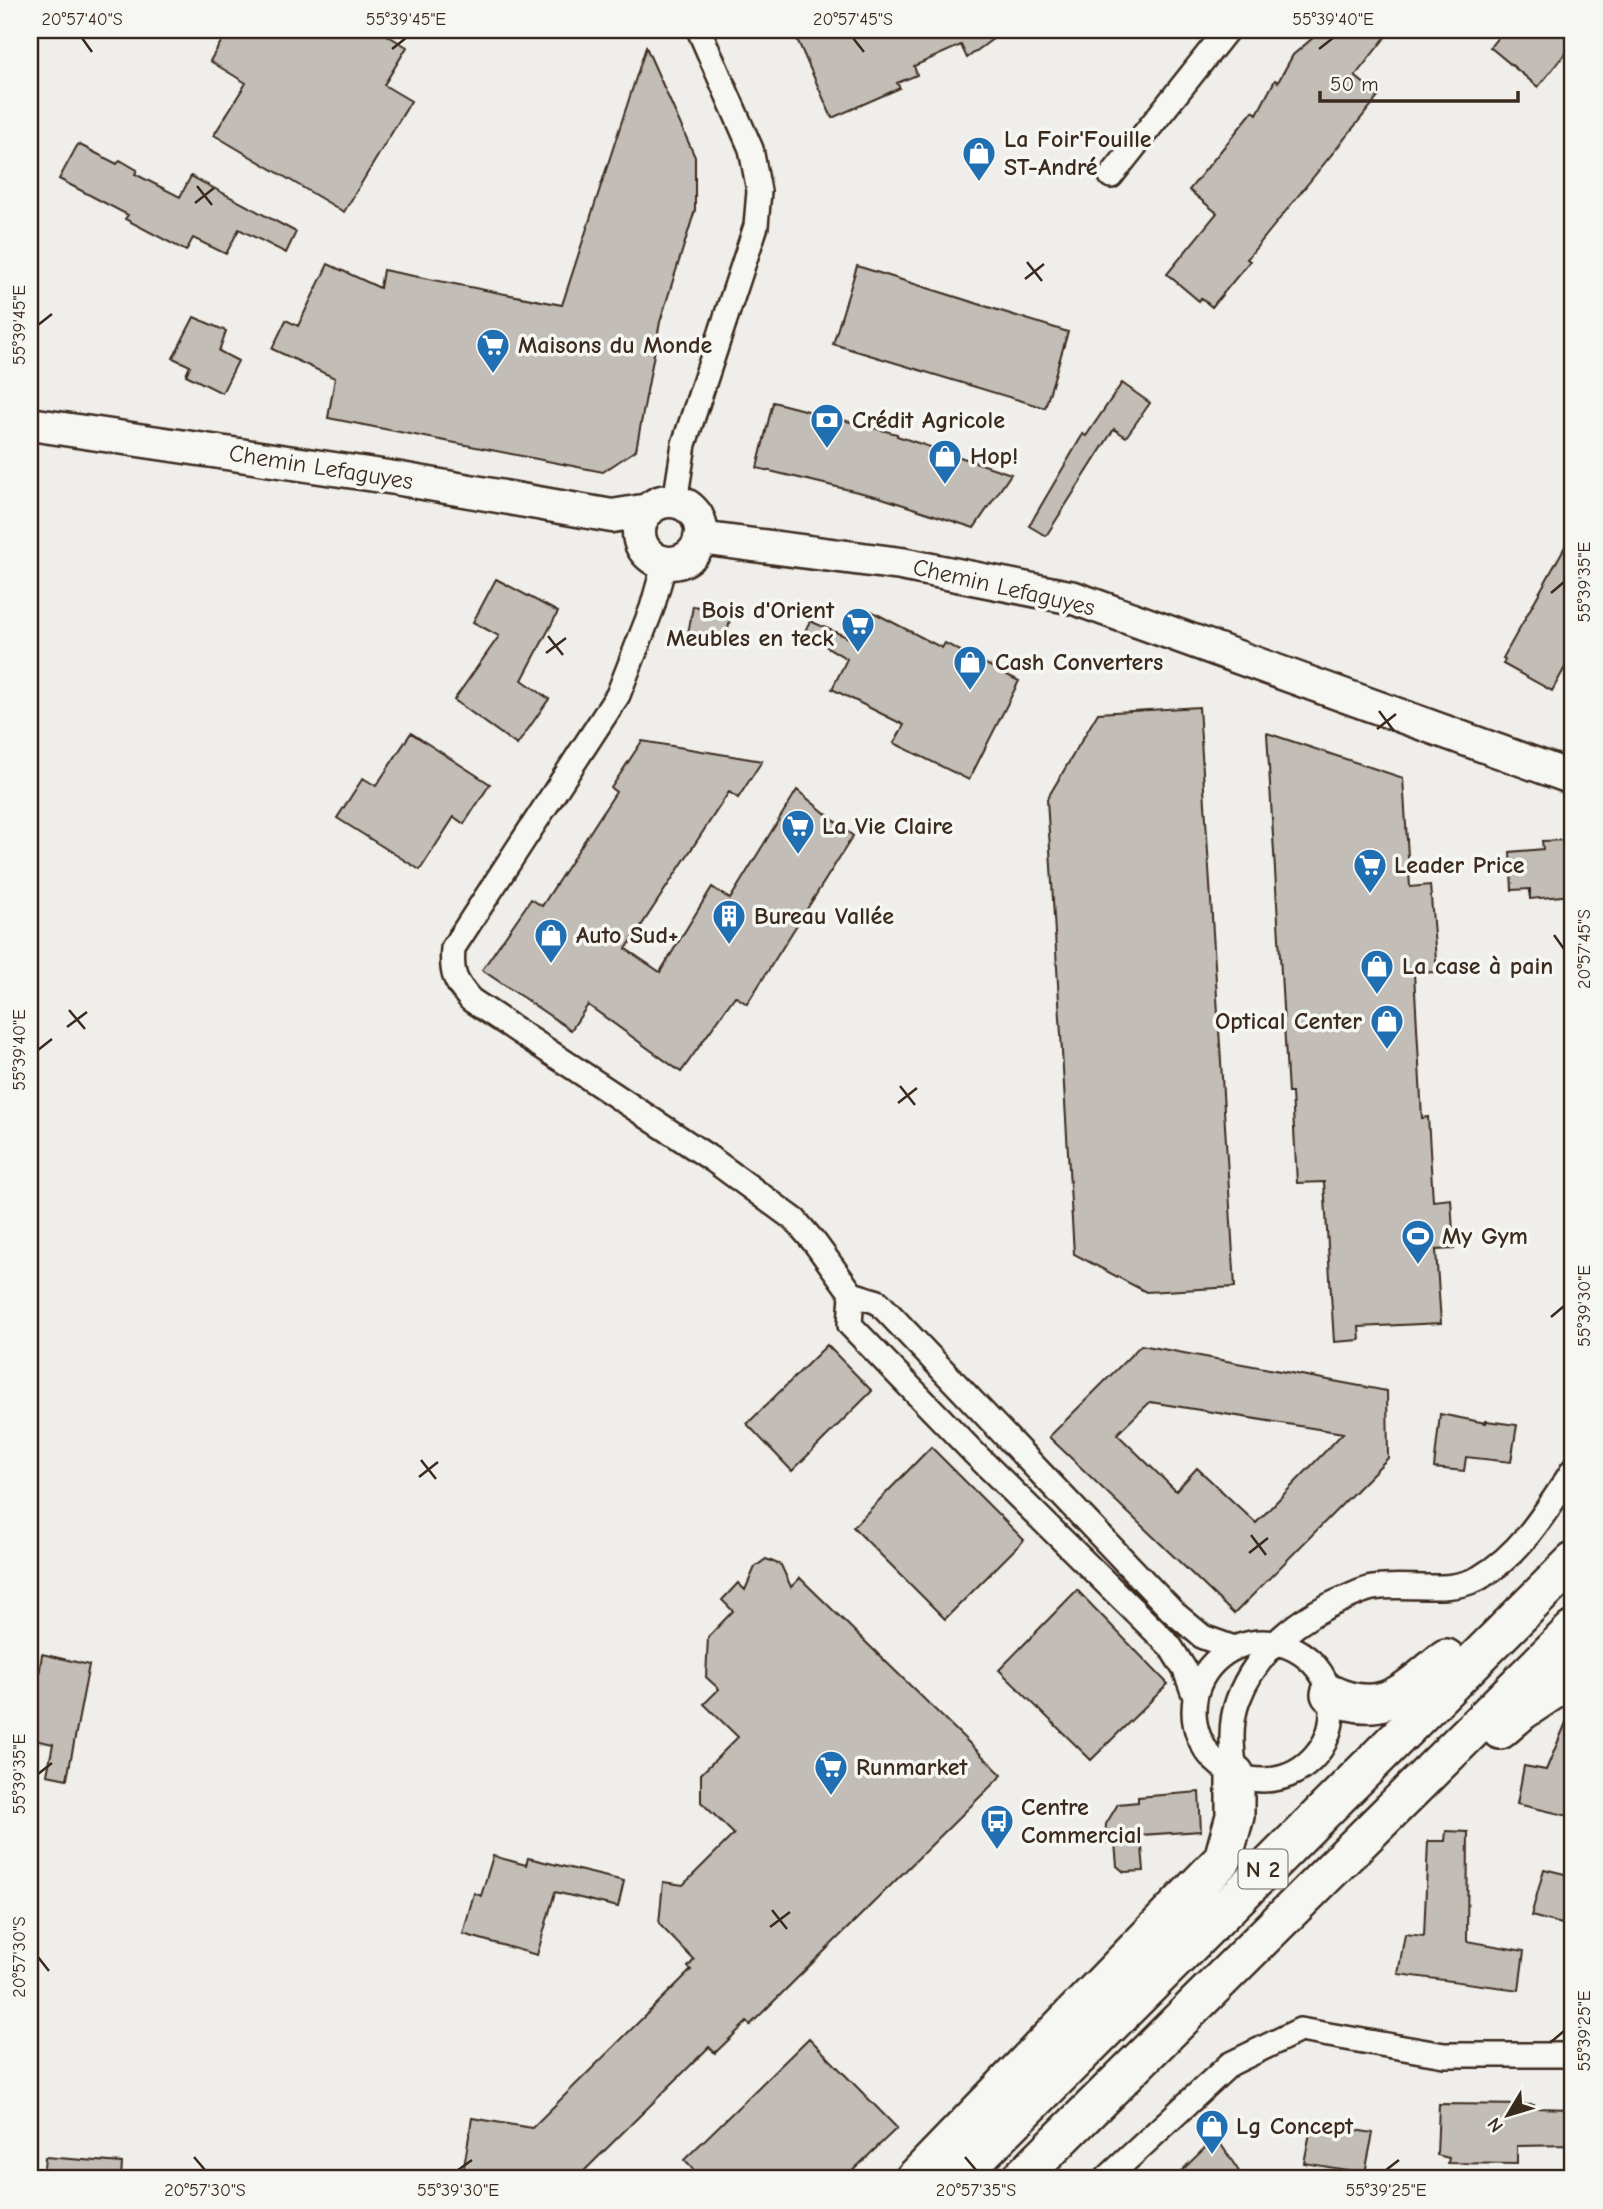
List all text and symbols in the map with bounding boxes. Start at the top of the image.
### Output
text: 20°57'40"S [41,9,123,30]
text: 55°39'45"E [366,9,446,30]
text: 20°57'45"S [813,9,893,30]
text: 55°39'40"E [1292,9,1374,30]
scale bar [1320,60,1517,104]
text: 50 m [1330,72,1379,96]
place label: La Foir'Fouille ST-André [1004,125,1152,181]
shop icon: La Foir'Fouille ST-André [960,134,998,183]
text: 55°39'45"E [9,285,30,365]
supermarket icon: Maisons du Monde [474,326,512,375]
place label: Maisons du Monde [518,331,713,359]
bank icon: Crédit Agricole [808,401,846,450]
place label: Crédit Agricole [852,406,1005,434]
shop icon: Hop! [926,437,964,486]
street label: Chemin Lefaguyes [227,439,415,495]
place label: Hop! [970,442,1018,470]
text: 55°39'35"E [1574,541,1595,622]
street label: Chemin Lefaguyes [910,552,1098,622]
place label: Bois d'Orient Meubles en teck [666,596,835,652]
supermarket icon: Bois d'Orient Meubles en teck [839,605,877,654]
shop icon: Cash Converters [951,643,989,692]
place label: Cash Converters [995,648,1163,676]
supermarket icon: La Vie Claire [779,807,817,856]
place label: La Vie Claire [822,812,953,840]
supermarket icon: Leader Price [1351,846,1389,895]
place label: Leader Price [1394,851,1525,879]
building icon: Bureau Vallée [710,897,748,946]
place label: Bureau Vallée [754,902,894,930]
text: 20°57'45"S [1574,909,1595,989]
shop icon: Auto Sud+ [532,916,570,965]
place label: Auto Sud+ [576,921,679,949]
shop icon: La case à pain [1358,947,1396,996]
place label: La case à pain [1402,952,1553,980]
shop icon: Optical Center [1368,1002,1406,1051]
place label: Optical Center [1215,1007,1362,1035]
text: 55°39'40"E [9,1009,30,1091]
sports icon: My Gym [1399,1217,1437,1266]
place label: My Gym [1442,1222,1528,1250]
text: 55°39'30"E [1574,1265,1595,1347]
text: 55°39'35"E [9,1733,30,1814]
supermarket icon: Runmarket [812,1748,850,1797]
place label: Runmarket [856,1753,969,1781]
place label: Centre Commercial [1021,1793,1142,1849]
bus stop icon: Centre Commercial [978,1802,1016,1851]
road number: N 2 [1238,1850,1288,1888]
text: 20°57'30"S [9,1916,30,1998]
text: 55°39'25"E [1574,1990,1595,2072]
north arrow [1474,2080,1544,2150]
shop icon: Lg Concept [1193,2107,1231,2156]
place label: Lg Concept [1236,2112,1354,2140]
text: N [1483,2113,1508,2137]
text: 20°57'30"S [164,2180,246,2201]
text: 55°39'30"E [417,2180,499,2201]
text: 20°57'35"S [936,2180,1016,2201]
text: 55°39'25"E [1345,2180,1427,2201]

